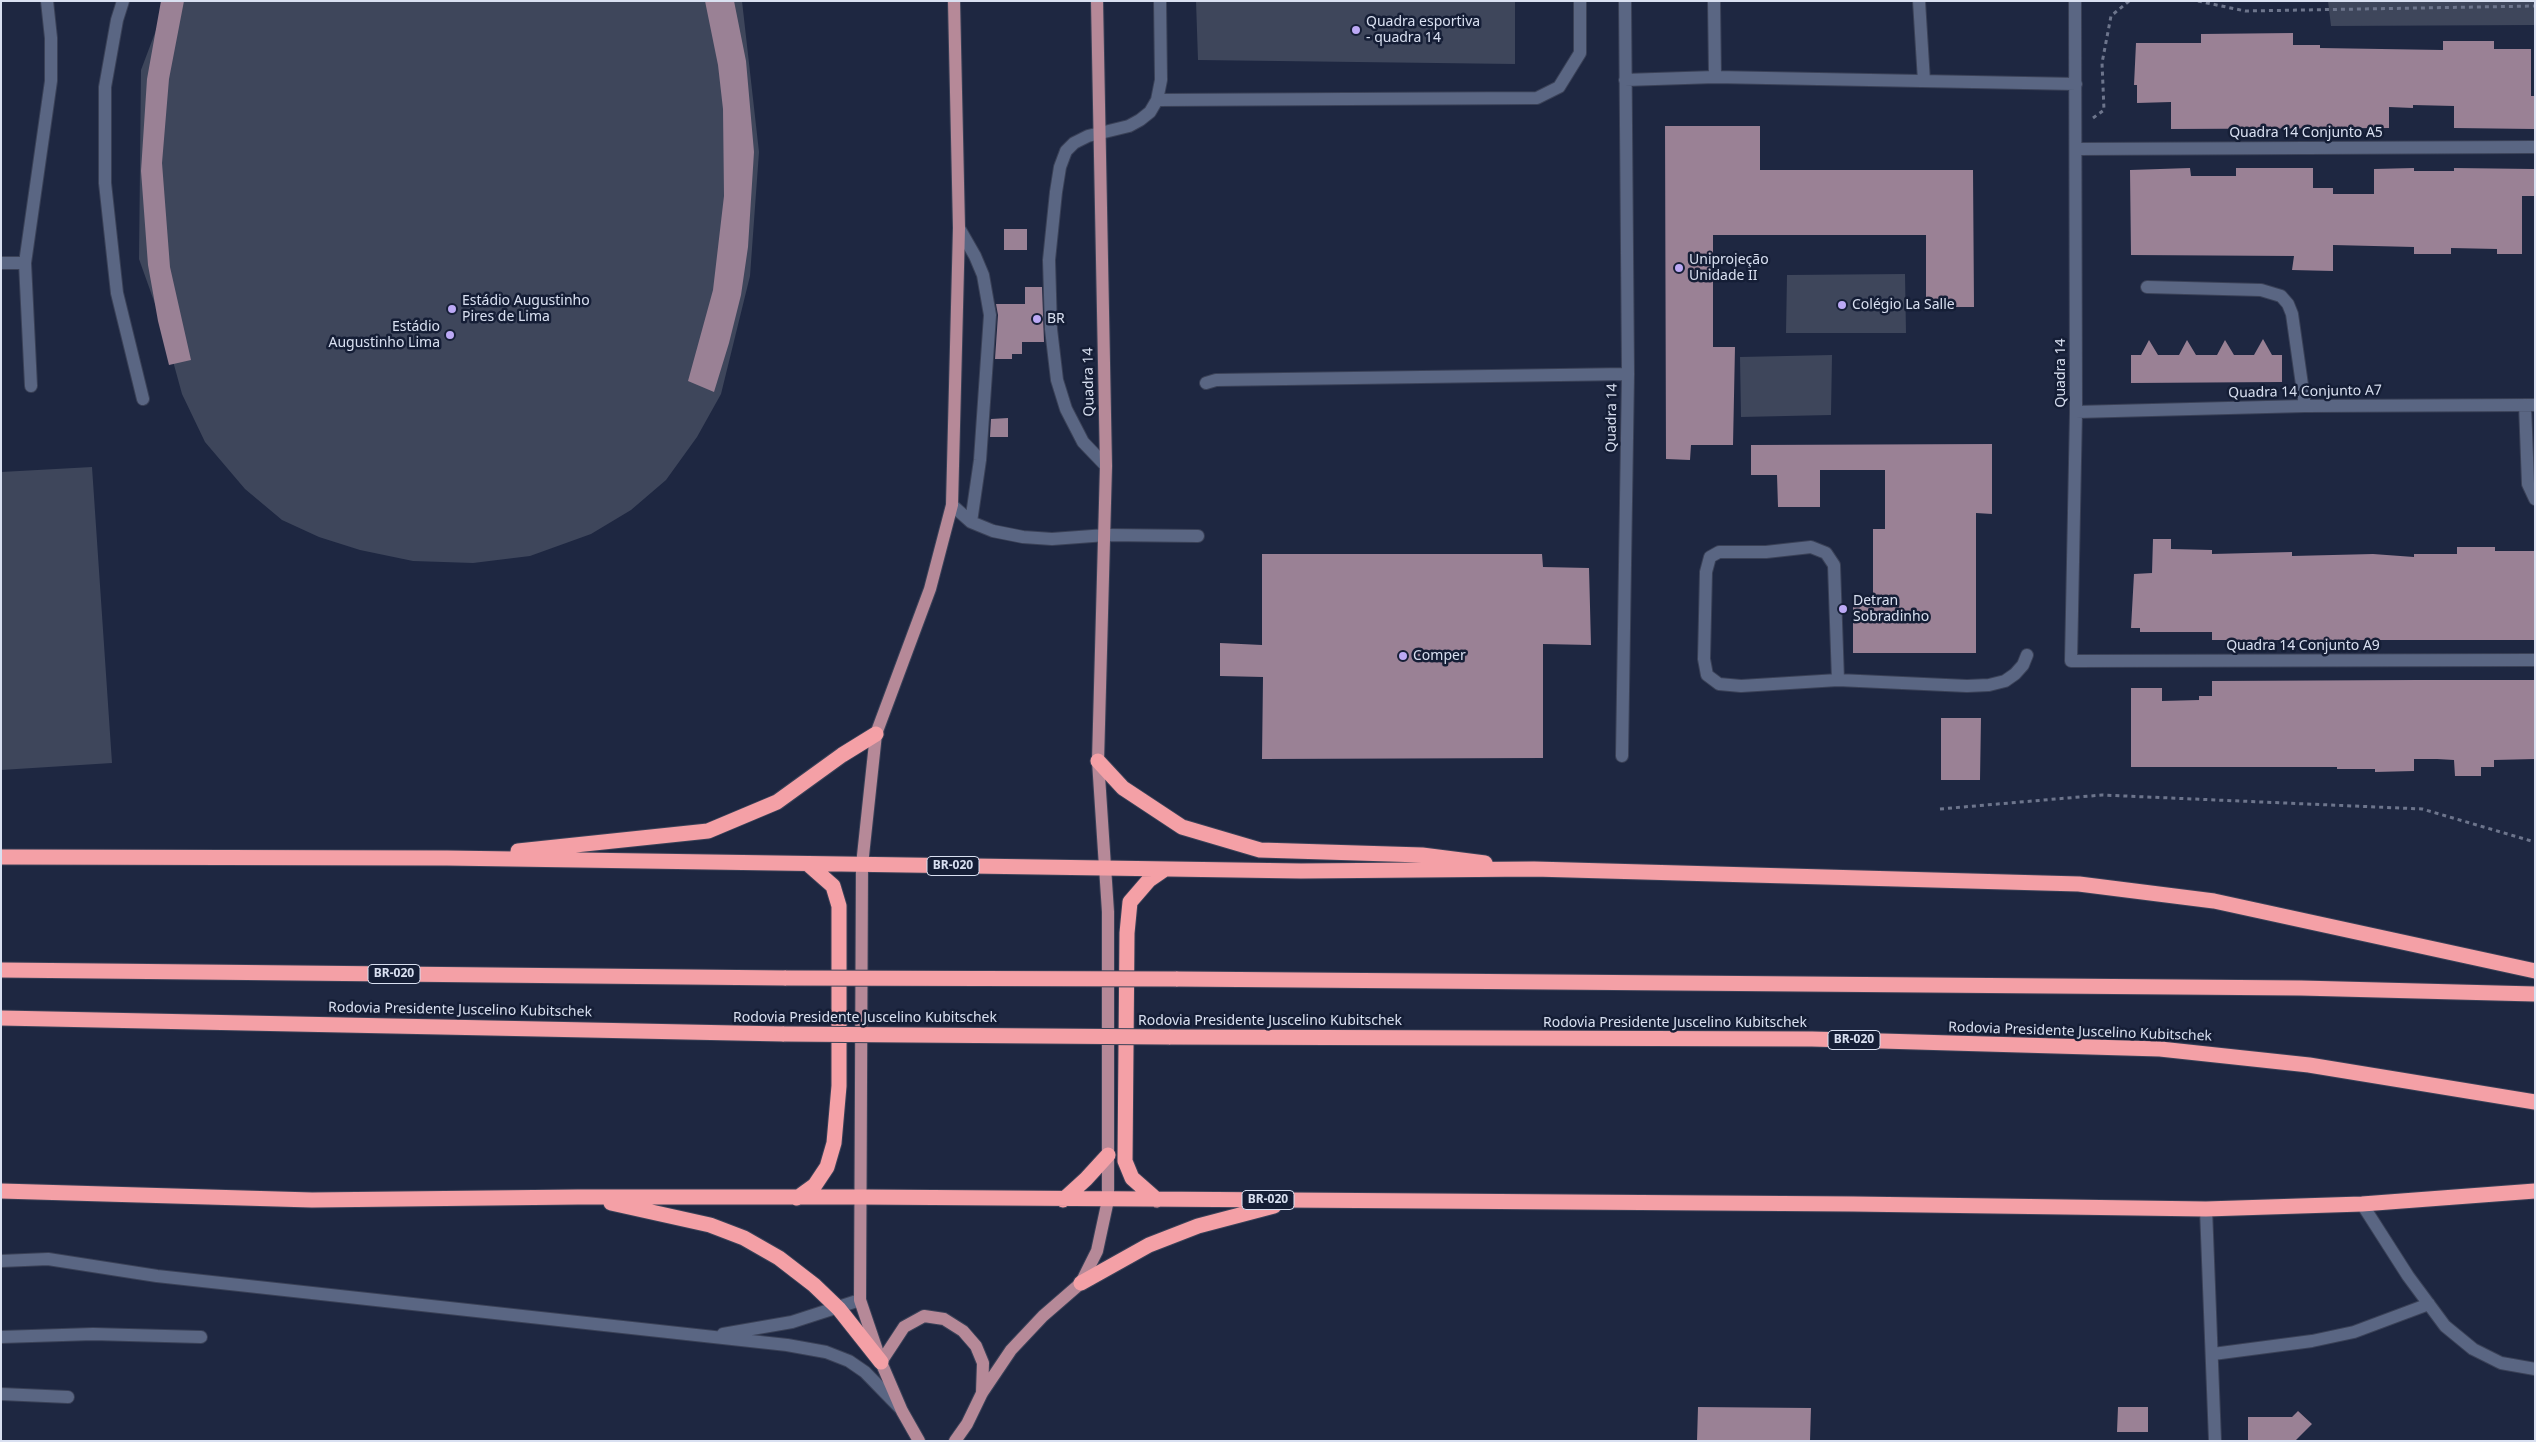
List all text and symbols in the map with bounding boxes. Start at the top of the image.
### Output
place label: Quadra esportiva - quadra 14 [1366,14,1480,46]
marker: Quadra esportiva - quadra 14 [1350,24,1362,36]
street label: Quadra 14 Conjunto A5 [2229,125,2383,141]
place label: Uniprojeção Unidade II [1689,252,1769,284]
marker: Uniprojeção Unidade II [1673,262,1685,274]
place label: Estádio Augustinho Pires de Lima [462,293,590,326]
place label: Colégio La Salle [1852,297,1955,313]
marker: Colégio La Salle [1836,299,1848,311]
marker: Estádio Augustinho Pires de Lima [446,303,458,315]
place label: BR [1047,311,1065,327]
marker: BR [1031,313,1043,325]
place label: Estádio Augustinho Lima [328,319,440,352]
marker: Estádio Augustinho Lima [444,329,456,341]
street label: Quadra 14 [2053,338,2069,408]
street label: Quadra 14 [1080,347,1098,417]
street label: Quadra 14 Conjunto A7 [2228,382,2382,402]
street label: Quadra 14 [1603,383,1621,453]
place label: Detran Sobradinho [1853,593,1929,626]
marker: Detran Sobradinho [1837,603,1849,615]
street label: Quadra 14 Conjunto A9 [2226,638,2380,654]
place label: Comper [1413,648,1466,664]
marker: Comper [1397,650,1409,662]
road number: BR-020 [927,856,979,876]
road number: BR-020 [368,964,420,984]
street label: Rodovia Presidente Juscelino Kubitschek [328,999,592,1021]
street label: Rodovia Presidente Juscelino Kubitschek [733,1010,997,1026]
street label: Rodovia Presidente Juscelino Kubitschek [1138,1013,1402,1029]
street label: Rodovia Presidente Juscelino Kubitschek [1543,1015,1807,1031]
street label: Rodovia Presidente Juscelino Kubitschek [1948,1019,2212,1045]
road number: BR-020 [1828,1030,1880,1050]
road number: BR-020 [1242,1190,1294,1210]

